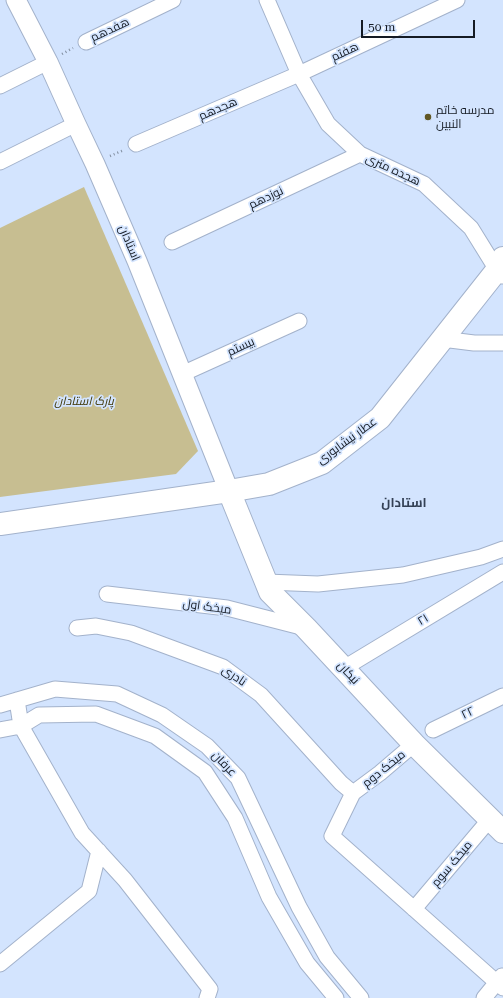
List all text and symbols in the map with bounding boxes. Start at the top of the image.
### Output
scale bar [363,12,477,38]
street label: هفدهم [88,15,132,45]
text: 50 m [368,20,395,34]
street label: هفتم [329,39,361,65]
street label: هجدهم [196,94,240,124]
place label: مدرسه خاتم النبین [436,103,494,131]
marker: مدرسه خاتم النبین [423,112,433,122]
street label: هجده متری [363,151,423,189]
street label: نوزدهم [246,184,286,212]
street label: استادان [115,223,143,263]
street label: بیستم [225,334,257,360]
park label: پارک استادان [54,394,114,408]
street label: عطار نیشابوری [314,414,380,468]
district label: استادان [381,495,427,511]
street label: میخک اول [182,596,232,618]
street label: ۲۱ [415,611,431,629]
street label: نیکان [334,659,362,687]
street label: نادری [219,663,249,689]
street label: ۲۲ [459,704,477,722]
street label: میخک دوم [360,747,408,791]
street label: عرفان [209,748,239,780]
street label: میخک سوم [429,838,475,890]

